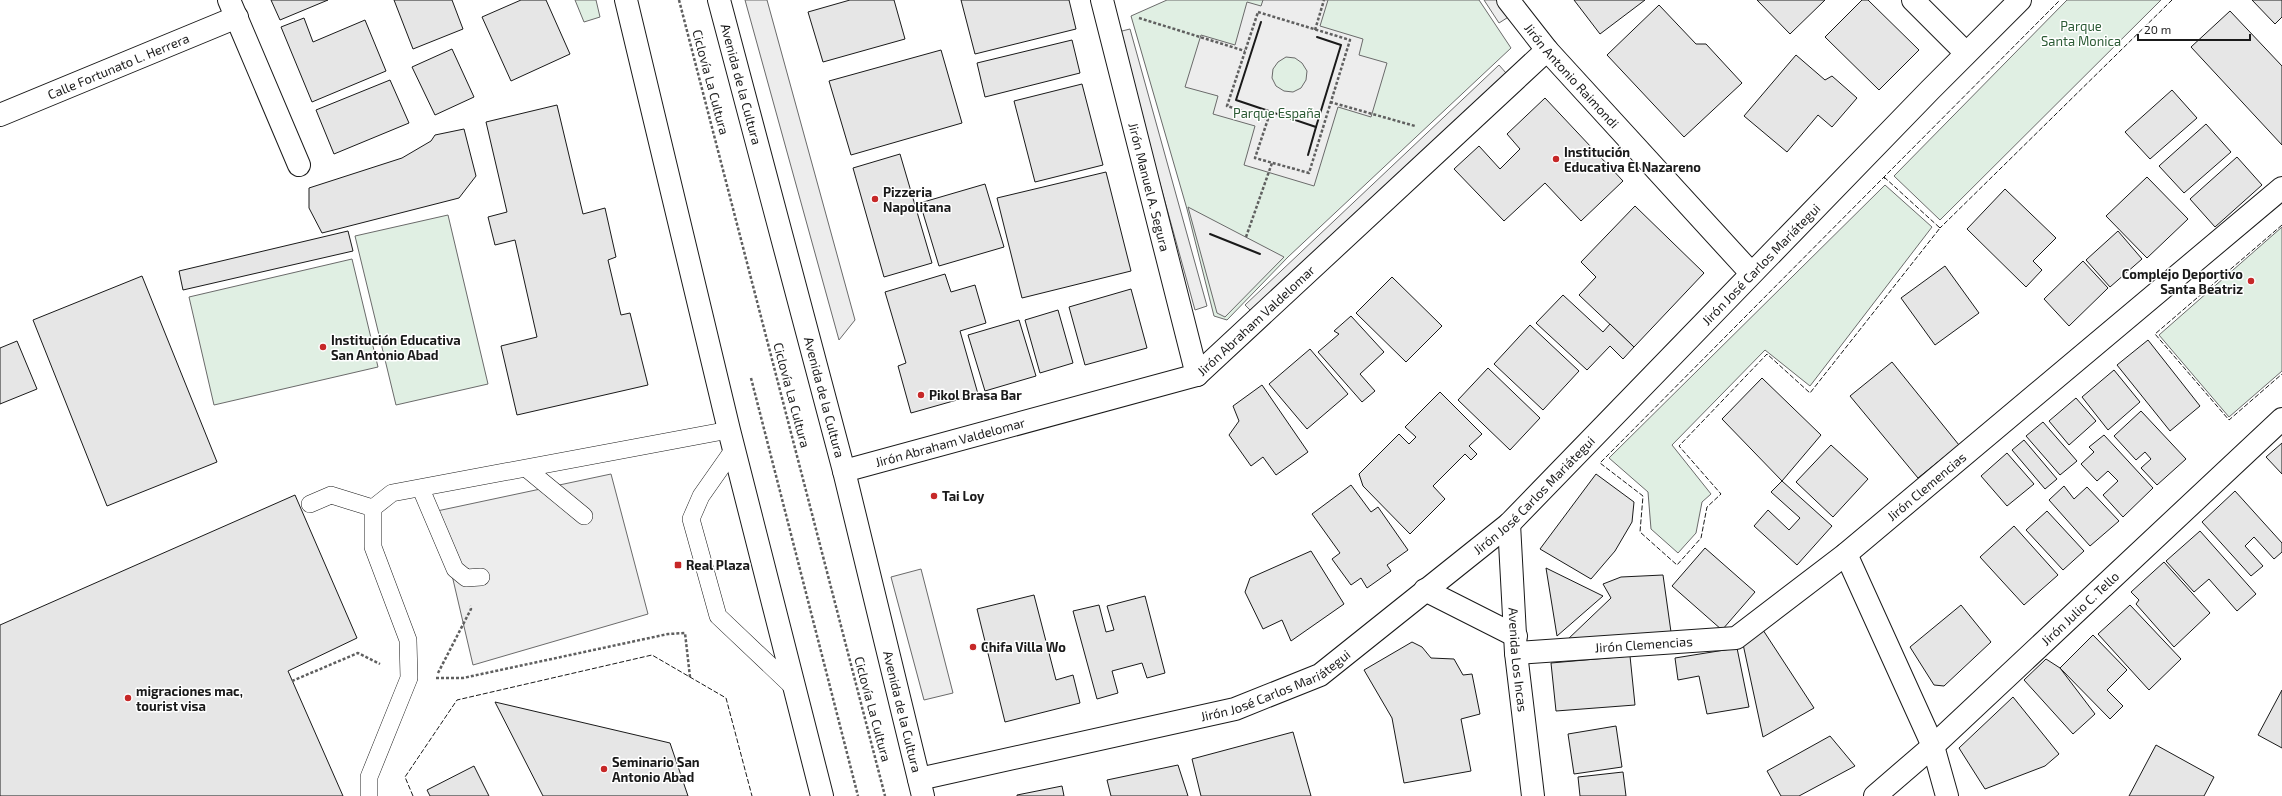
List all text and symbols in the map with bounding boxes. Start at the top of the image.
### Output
scale bar [2138,16,2250,42]
park label: Parque Santa Monica [2041,18,2121,49]
street label: Jirón Antonio Raimondi [1521,20,1622,131]
street label: Avenida de la Cultura [718,22,765,146]
text: 20 m [2144,22,2171,36]
street label: Ciclovía La Cultura [689,28,733,136]
street label: Calle Fortunato L. Herrera [45,30,191,102]
park label: Parque España [1233,105,1321,121]
street label: Jirón Manuel A. Segura [1125,121,1173,253]
place label: Institución Educativa El Nazareno [1564,144,1701,175]
marker: Institución Educativa El Nazareno [1551,154,1561,164]
place label: Pizzeria Napolitana [883,184,951,215]
marker: Pizzeria Napolitana [870,194,880,204]
street label: Jirón José Carlos Mariátegui [1698,200,1824,328]
street label: Jirón Abraham Valdelomar [1194,262,1318,379]
place label: Complejo Deportivo Santa Beatriz [2122,266,2243,297]
marker: Complejo Deportivo Santa Beatriz [2246,276,2256,286]
place label: Institución Educativa San Antonio Abad [331,332,461,363]
street label: Avenida de la Cultura [801,335,848,459]
street label: Ciclovía La Cultura [770,341,814,449]
marker: Institución Educativa San Antonio Abad [318,342,328,352]
place label: Pikol Brasa Bar [929,387,1022,403]
marker: Pikol Brasa Bar [916,390,926,400]
street label: Jirón Abraham Valdelomar [873,414,1027,470]
street label: Jirón José Carlos Mariátegui [1470,433,1598,558]
street label: Jirón Clemencias [1884,449,1969,524]
place label: Tai Loy [942,488,985,504]
marker: Tai Loy [929,491,939,501]
place label: Real Plaza [686,557,750,573]
marker: Real Plaza [673,560,683,570]
street label: Jirón Julio C. Tello [2038,568,2122,649]
street label: Avenida Los Incas [1506,607,1531,713]
street label: Jirón Clemencias [1594,633,1693,656]
place label: Chifa Villa Wo [981,639,1066,655]
marker: Chifa Villa Wo [968,642,978,652]
street label: Jirón José Carlos Mariátegui [1199,646,1353,724]
street label: Avenida de la Cultura [880,649,925,774]
street label: Ciclovía La Cultura [851,655,895,763]
place label: migraciones mac, tourist visa [136,683,243,714]
marker: migraciones mac, tourist visa [123,693,133,703]
place label: Seminario San Antonio Abad [612,754,700,785]
marker: Seminario San Antonio Abad [599,764,609,774]

